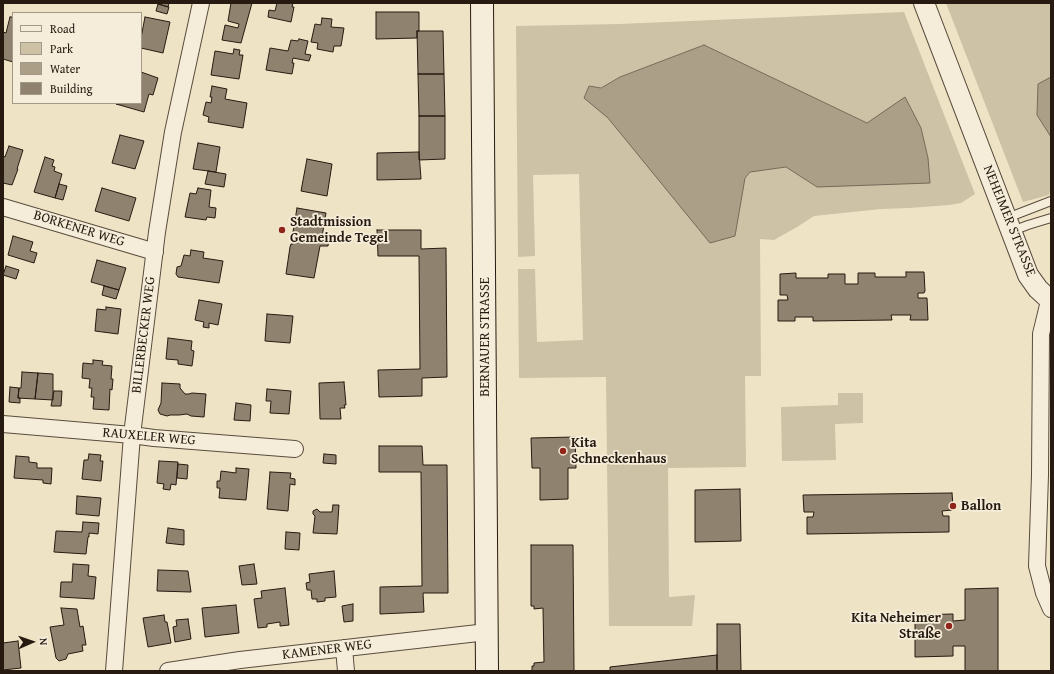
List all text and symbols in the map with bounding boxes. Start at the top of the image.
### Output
legend [12,12,142,104]
text: Road [50,20,75,37]
text: Park [50,40,73,57]
text: Water [50,60,80,77]
text: Building [50,80,93,97]
street label: NEHEIMER STRASSE [979,163,1039,279]
street label: BORKENER WEG [31,207,127,251]
place label: Stadtmission Gemeinde Tegel [290,214,388,246]
marker: Stadtmission Gemeinde Tegel [277,225,287,235]
street label: BILLERBECKER WEG [129,276,159,394]
street label: BERNAUER STRASSE [477,277,493,397]
street label: RAUXELER WEG [102,425,196,449]
place label: Kita Schneckenhaus [571,435,667,468]
marker: Kita Schneckenhaus [558,446,568,456]
place label: Ballon [961,498,1001,514]
marker: Ballon [948,501,958,511]
place label: Kita Neheimer Straße [851,610,941,642]
marker: Kita Neheimer Straße [944,621,954,631]
north arrow [12,622,52,662]
street label: KAMENER WEG [281,636,373,664]
text: N [36,638,52,646]

